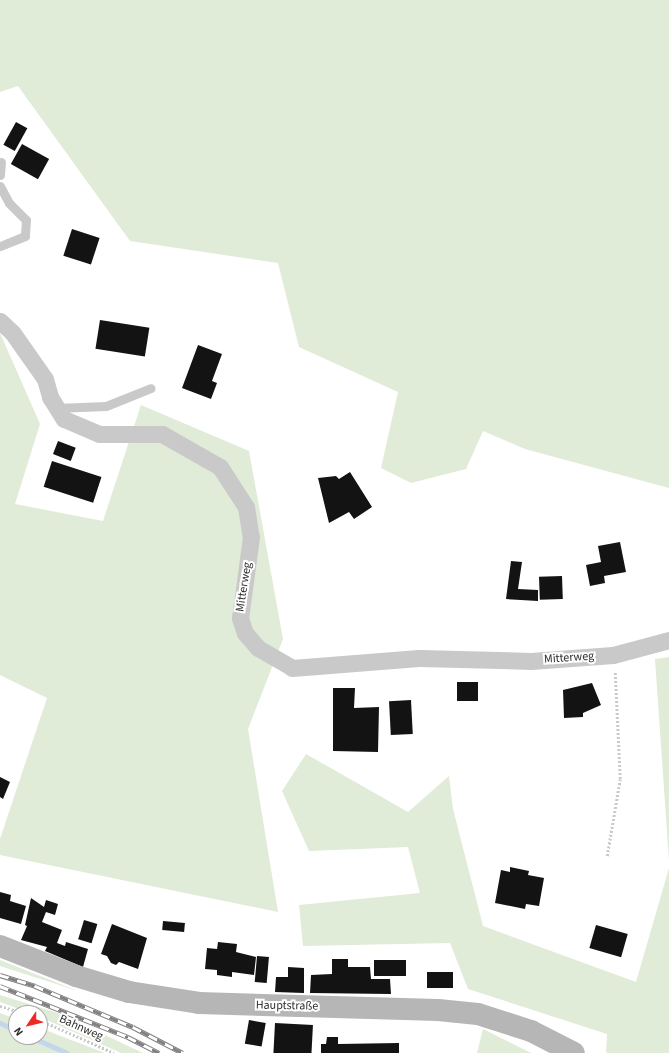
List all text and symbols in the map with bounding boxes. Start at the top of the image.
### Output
street label: Mitterweg [233,561,255,613]
street label: Mitterweg [543,649,595,667]
street label: Hauptstraße [256,998,318,1014]
north arrow [8,1005,48,1045]
street label: Bahnweg [57,1012,105,1044]
text: N [10,1024,27,1039]

